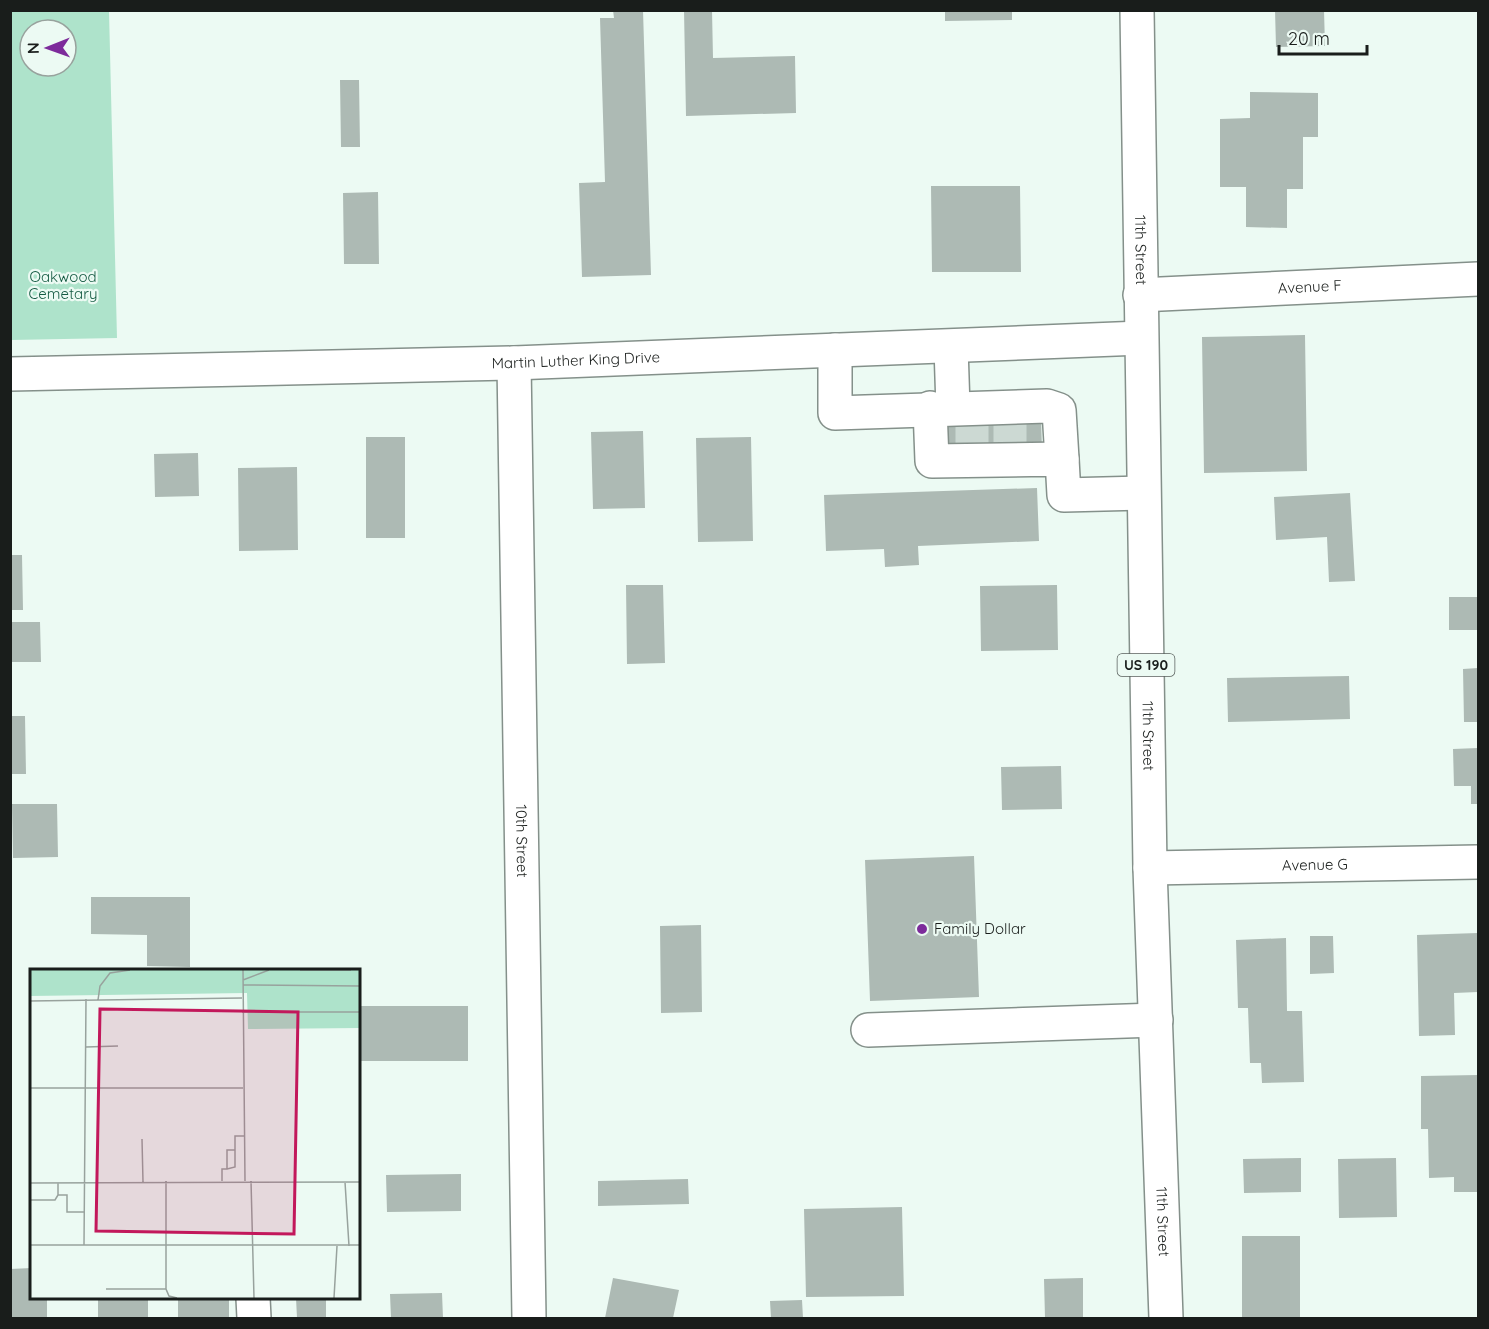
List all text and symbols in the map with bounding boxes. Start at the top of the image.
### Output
north arrow [18,18,78,78]
scale bar [1279,18,1368,56]
text: 20 m [1288,27,1330,50]
text: N [23,42,43,54]
street label: 11th Street [1131,215,1151,285]
park label: Oakwood Cemetary [29,267,97,303]
street label: Avenue F [1277,275,1342,297]
street label: Martin Luther King Drive [491,347,660,372]
road number: US 190 [1118,654,1174,676]
street label: 11th Street [1138,701,1159,771]
street label: 10th Street [512,804,532,878]
street label: Avenue G [1282,854,1348,875]
place label: Family Dollar [934,919,1026,938]
marker: Family Dollar [915,922,929,936]
inset map [30,969,360,1299]
street label: 11th Street [1152,1186,1174,1257]

